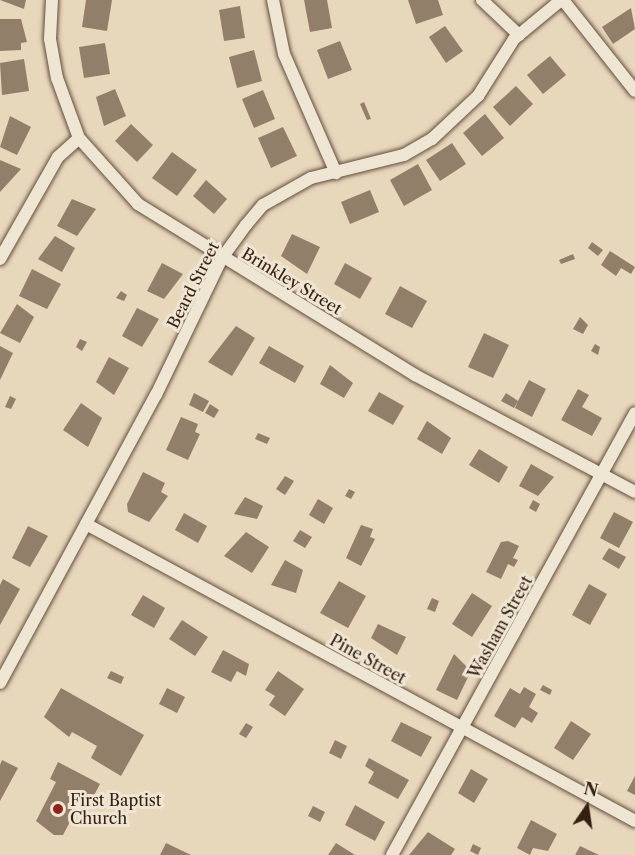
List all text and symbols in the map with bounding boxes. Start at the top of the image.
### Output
street label: Beard Street [163,239,223,331]
street label: Brinkley Street [238,243,346,319]
street label: Washam Street [464,572,536,682]
street label: Pine Street [327,630,409,688]
north arrow [557,777,617,837]
text: N [582,778,600,801]
place label: First Baptist Church [70,790,161,828]
marker: First Baptist Church [51,802,65,816]

